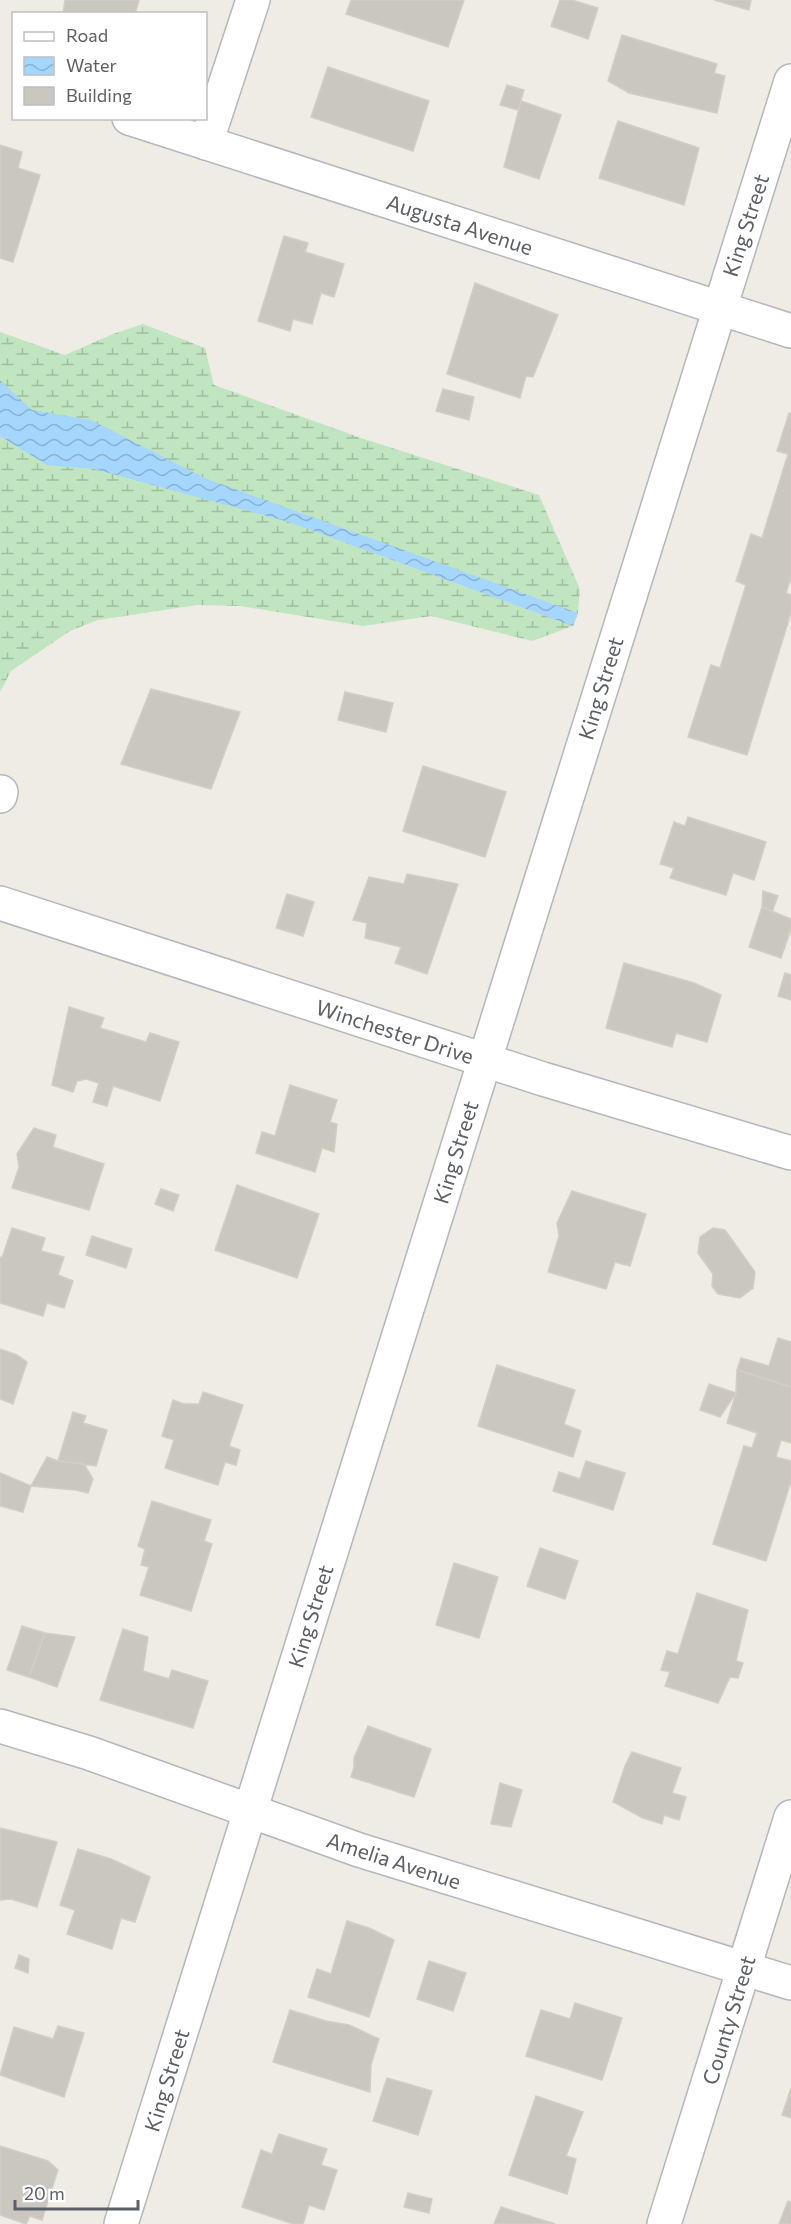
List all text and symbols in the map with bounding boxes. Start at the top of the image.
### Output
legend [12,12,207,120]
text: Road [66,24,108,46]
text: Water [66,54,117,76]
text: Building [66,84,132,106]
street label: King Street [717,171,773,279]
street label: Augusta Avenue [384,189,536,259]
street label: King Street [573,634,627,742]
street label: Winchester Drive [313,994,477,1068]
street label: King Street [428,1098,482,1206]
street label: King Street [283,1562,337,1670]
street label: Amelia Avenue [324,1827,464,1893]
street label: County Street [697,1952,759,2088]
street label: King Street [139,2026,193,2134]
scale bar [15,2173,138,2211]
text: 20 m [24,2182,65,2204]

